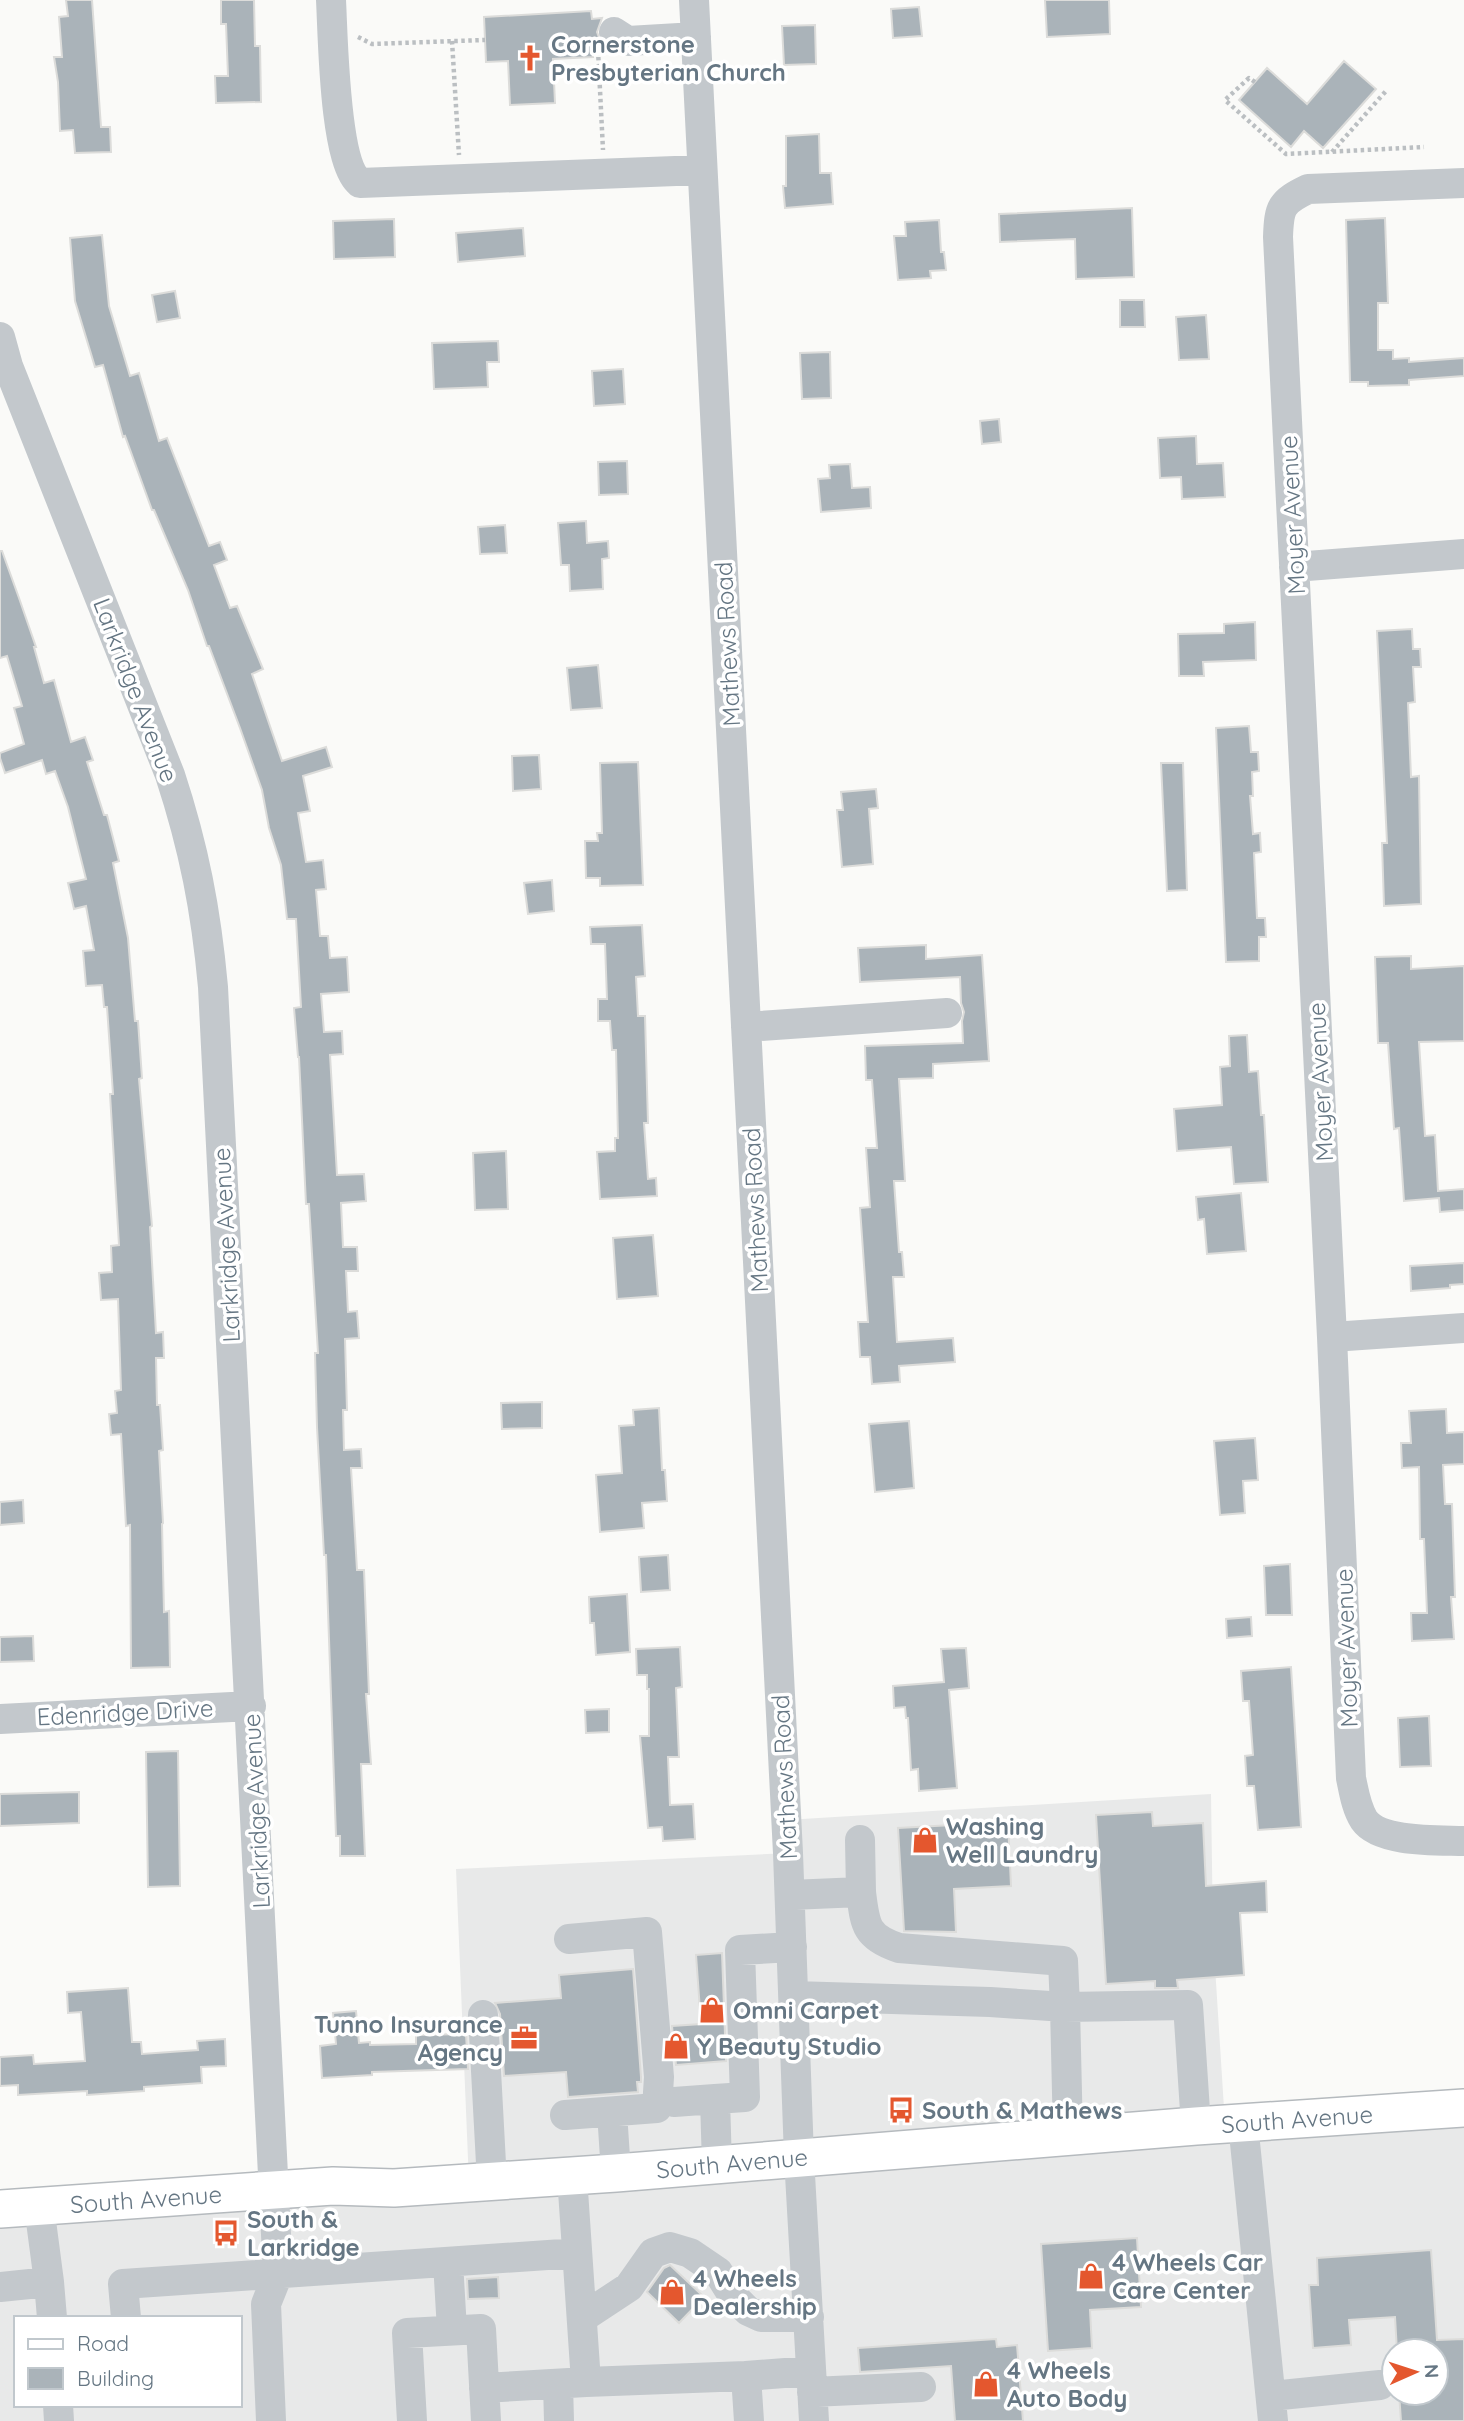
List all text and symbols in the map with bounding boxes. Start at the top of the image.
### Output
place label: Cornerstone Presbyterian Church [551,29,786,87]
church icon: Cornerstone Presbyterian Church [515,43,545,73]
street label: Moyer Avenue [1273,435,1311,595]
street label: Mathews Road [708,561,746,727]
street label: Larkridge Avenue [87,594,185,786]
street label: Moyer Avenue [1301,1002,1339,1162]
street label: Mathews Road [736,1127,774,1293]
street label: Larkridge Avenue [206,1147,246,1343]
street label: Moyer Avenue [1328,1568,1364,1728]
street label: Edenridge Drive [36,1692,214,1732]
street label: Mathews Road [765,1694,803,1860]
street label: Larkridge Avenue [236,1713,276,1909]
place label: Washing Well Laundry [946,1811,1098,1869]
shop icon: Washing Well Laundry [910,1825,940,1855]
shop icon: Omni Carpet [697,1995,727,2025]
place label: Omni Carpet [733,1995,880,2025]
place label: Tunno Insurance Agency [314,2009,503,2067]
office icon: Tunno Insurance Agency [509,2023,539,2053]
shop icon: Y Beauty Studio [661,2031,691,2061]
place label: Y Beauty Studio [697,2031,881,2061]
bus stop icon: South & Mathews [886,2095,916,2125]
place label: South & Mathews [922,2095,1122,2125]
street label: South Avenue [1220,2099,1374,2139]
street label: South Avenue [655,2141,809,2185]
street label: South Avenue [69,2179,223,2219]
place label: South & Larkridge [247,2204,360,2262]
bus stop icon: South & Larkridge [211,2218,241,2248]
place label: 4 Wheels Car Care Center [1112,2247,1263,2305]
shop icon: 4 Wheels Car Care Center [1076,2261,1106,2291]
place label: 4 Wheels Dealership [693,2263,817,2321]
shop icon: 4 Wheels Dealership [657,2277,687,2307]
legend [14,2316,242,2407]
text: Road [77,2330,129,2356]
north arrow [1380,2337,1450,2407]
place label: 4 Wheels Auto Body [1007,2355,1127,2413]
text: N [1420,2364,1444,2379]
text: Building [77,2365,154,2391]
shop icon: 4 Wheels Auto Body [971,2369,1001,2399]

